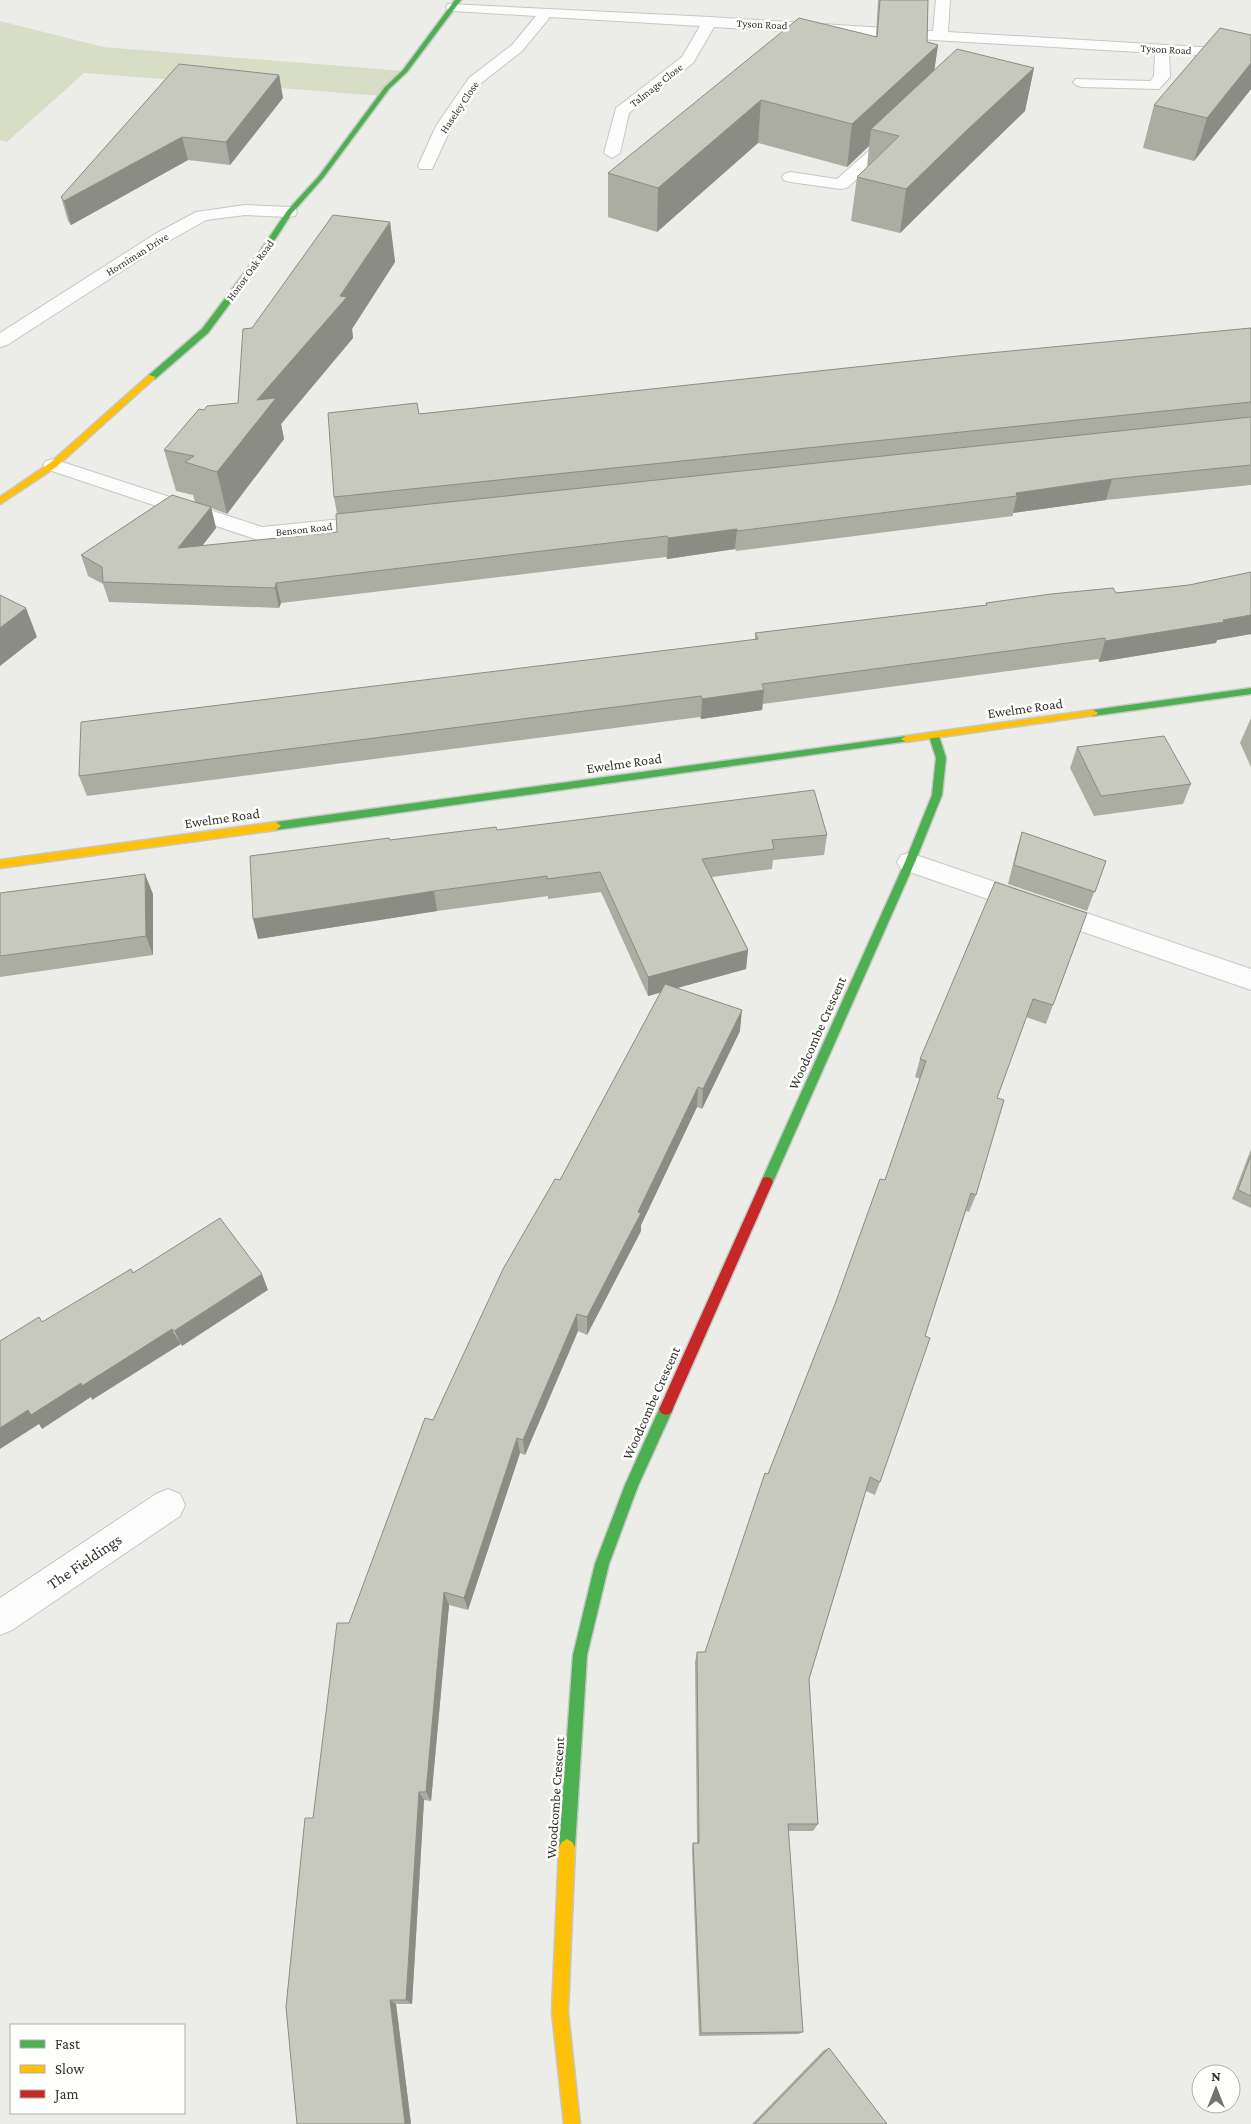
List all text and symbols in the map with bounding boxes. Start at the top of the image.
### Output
street label: Tyson Road [736,17,788,32]
street label: Tyson Road [1140,42,1192,57]
street label: Talmage Close [627,61,686,110]
street label: Haseley Close [437,79,482,136]
street label: Horniman Drive [104,230,171,278]
street label: Honor Oak Road [224,237,276,303]
street label: Benson Road [275,520,333,538]
street label: Ewelme Road [986,695,1064,721]
street label: Ewelme Road [585,750,663,776]
street label: Ewelme Road [183,805,261,831]
street label: Woodcombe Crescent [785,974,849,1092]
street label: Woodcombe Crescent [619,1344,683,1462]
street label: The Fieldings [44,1530,125,1593]
street label: Woodcombe Crescent [543,1736,567,1859]
legend [10,2024,185,2114]
text: Fast [55,2036,81,2052]
text: Slow [55,2061,85,2077]
north arrow [1191,2064,1241,2114]
text: N [1211,2068,1221,2084]
text: Jam [53,2086,78,2103]

